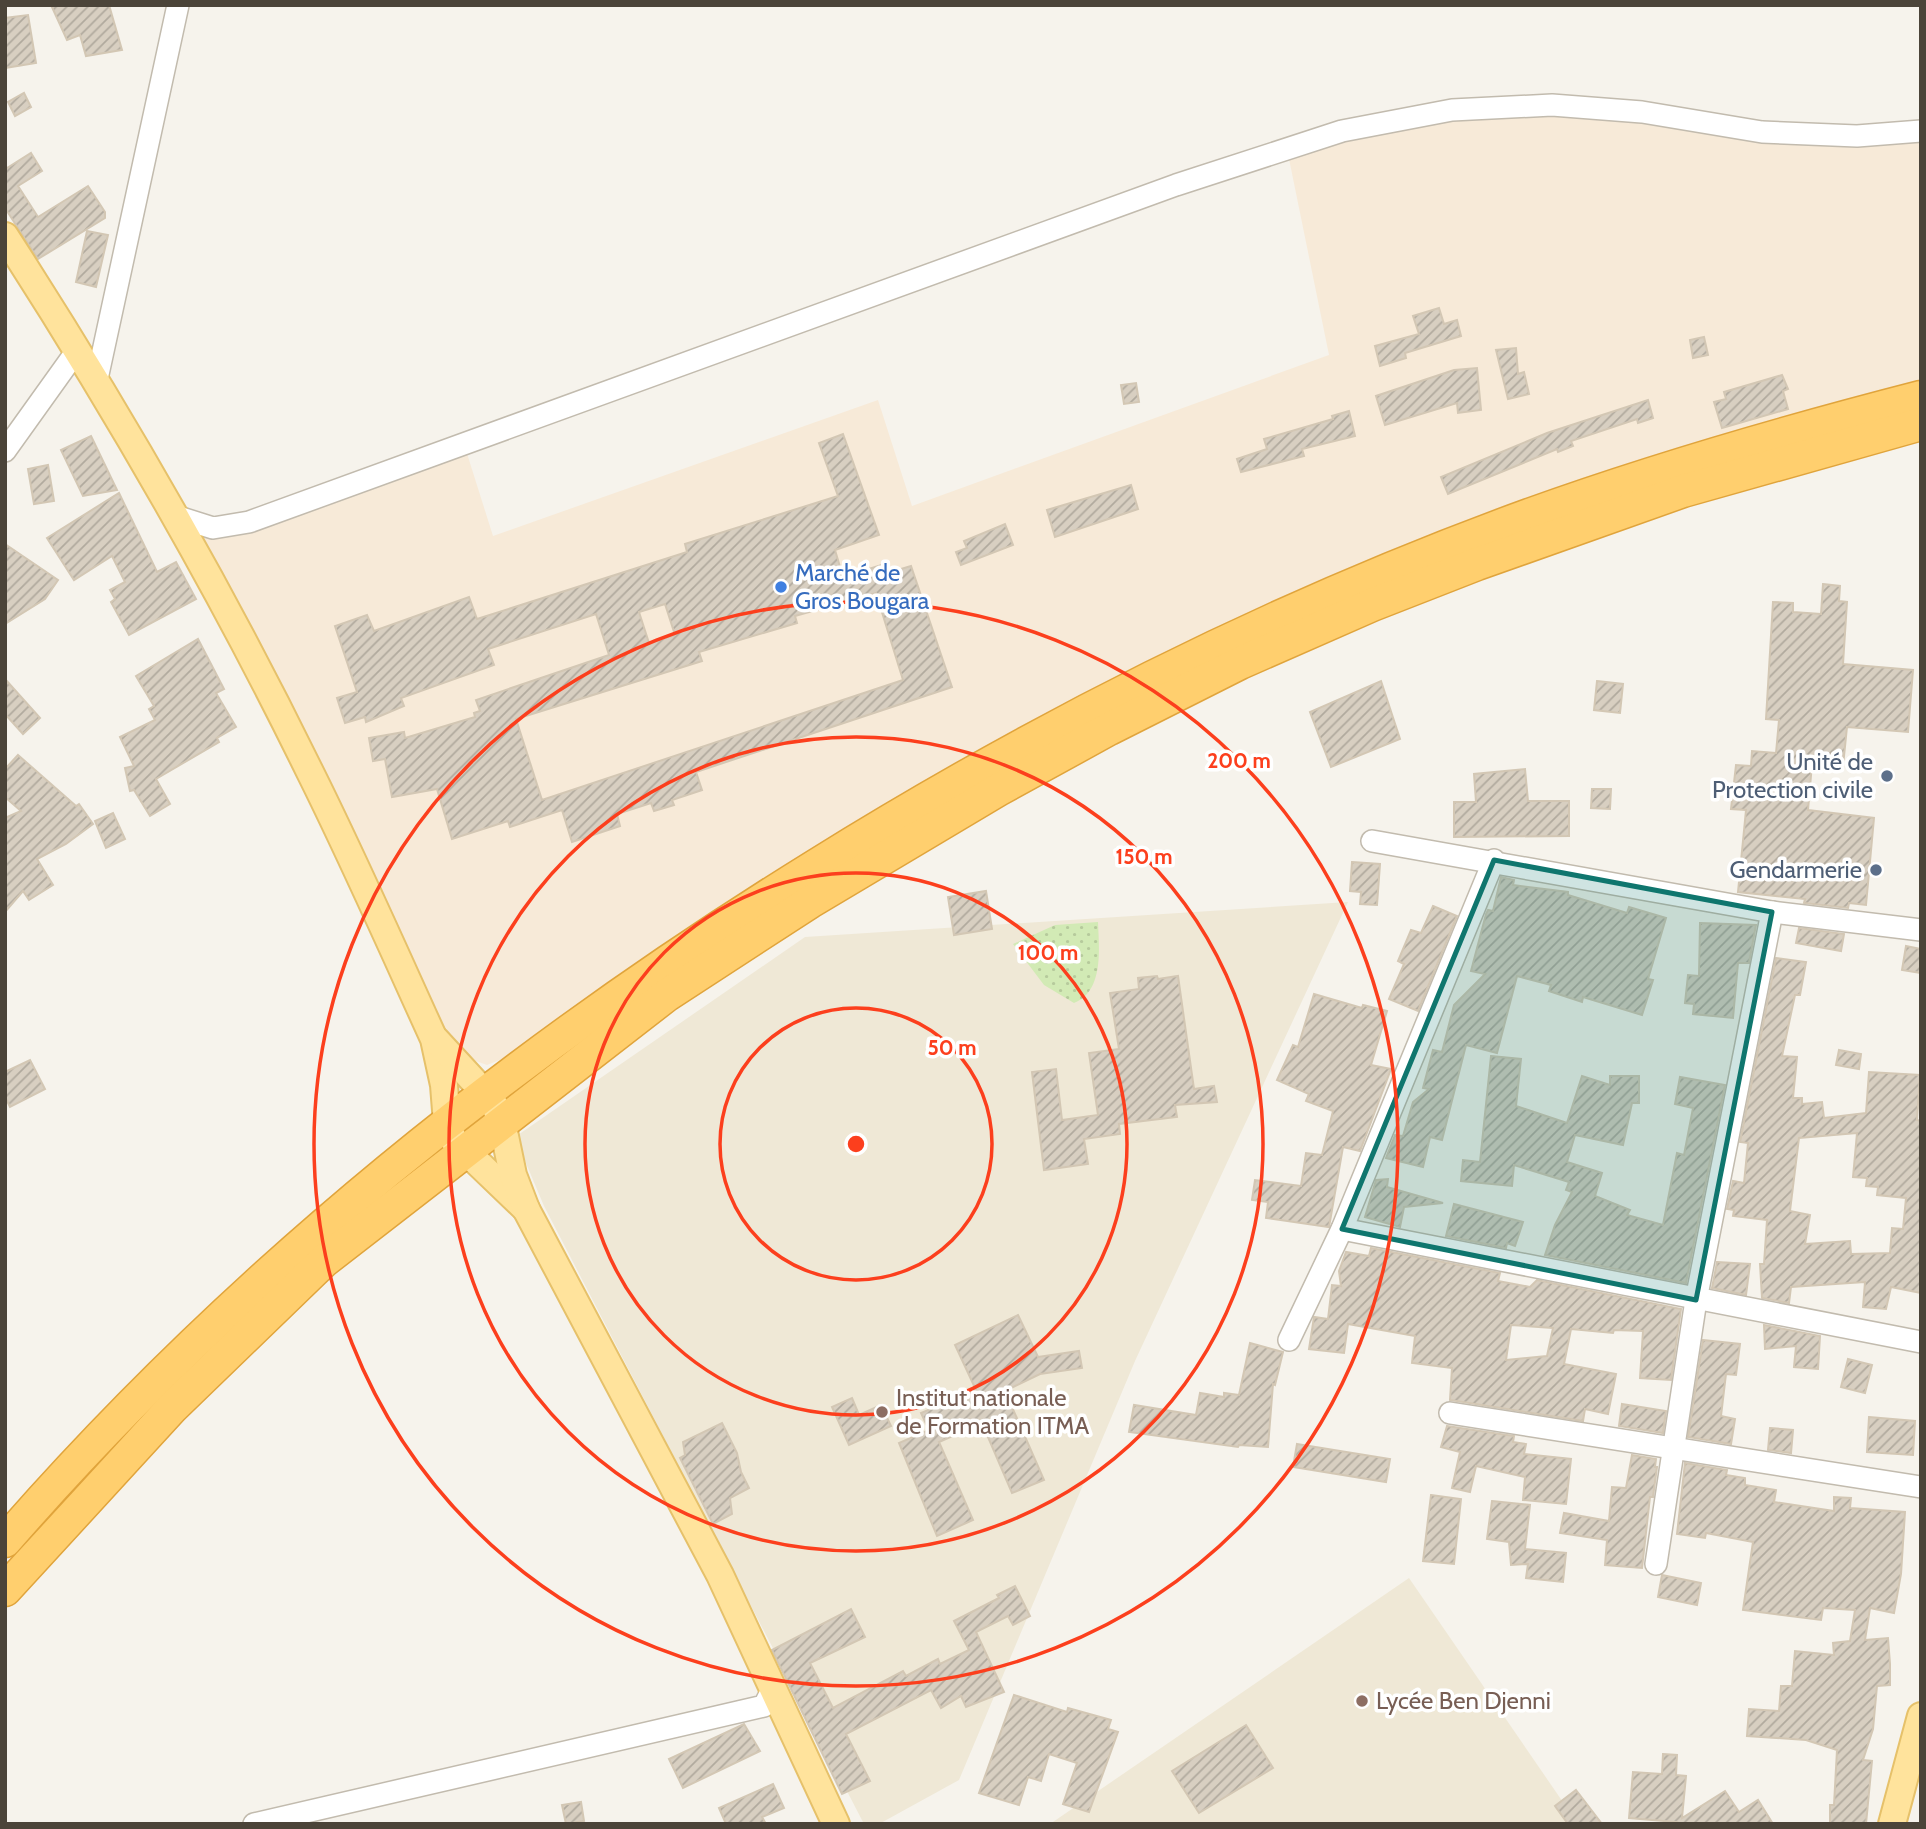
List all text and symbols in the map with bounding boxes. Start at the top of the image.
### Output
place label: Marché de Gros Bougara [795,558,930,615]
marker: Marché de Gros Bougara [773,579,789,595]
place label: Unité de Protection civile [1712,747,1873,804]
text: 200 m [1207,748,1271,773]
marker: Unité de Protection civile [1879,768,1895,784]
text: 150 m [1116,844,1172,869]
place label: Gendarmerie [1730,855,1862,884]
marker: Gendarmerie [1868,862,1884,878]
text: 100 m [1018,940,1078,965]
text: 50 m [927,1035,977,1060]
centre of rings [844,1132,868,1156]
place label: Institut nationale de Formation ITMA [896,1383,1090,1440]
marker: Institut nationale de Formation ITMA [874,1404,890,1420]
place label: Lycée Ben Djenni [1376,1686,1551,1715]
marker: Lycée Ben Djenni [1354,1693,1370,1709]

